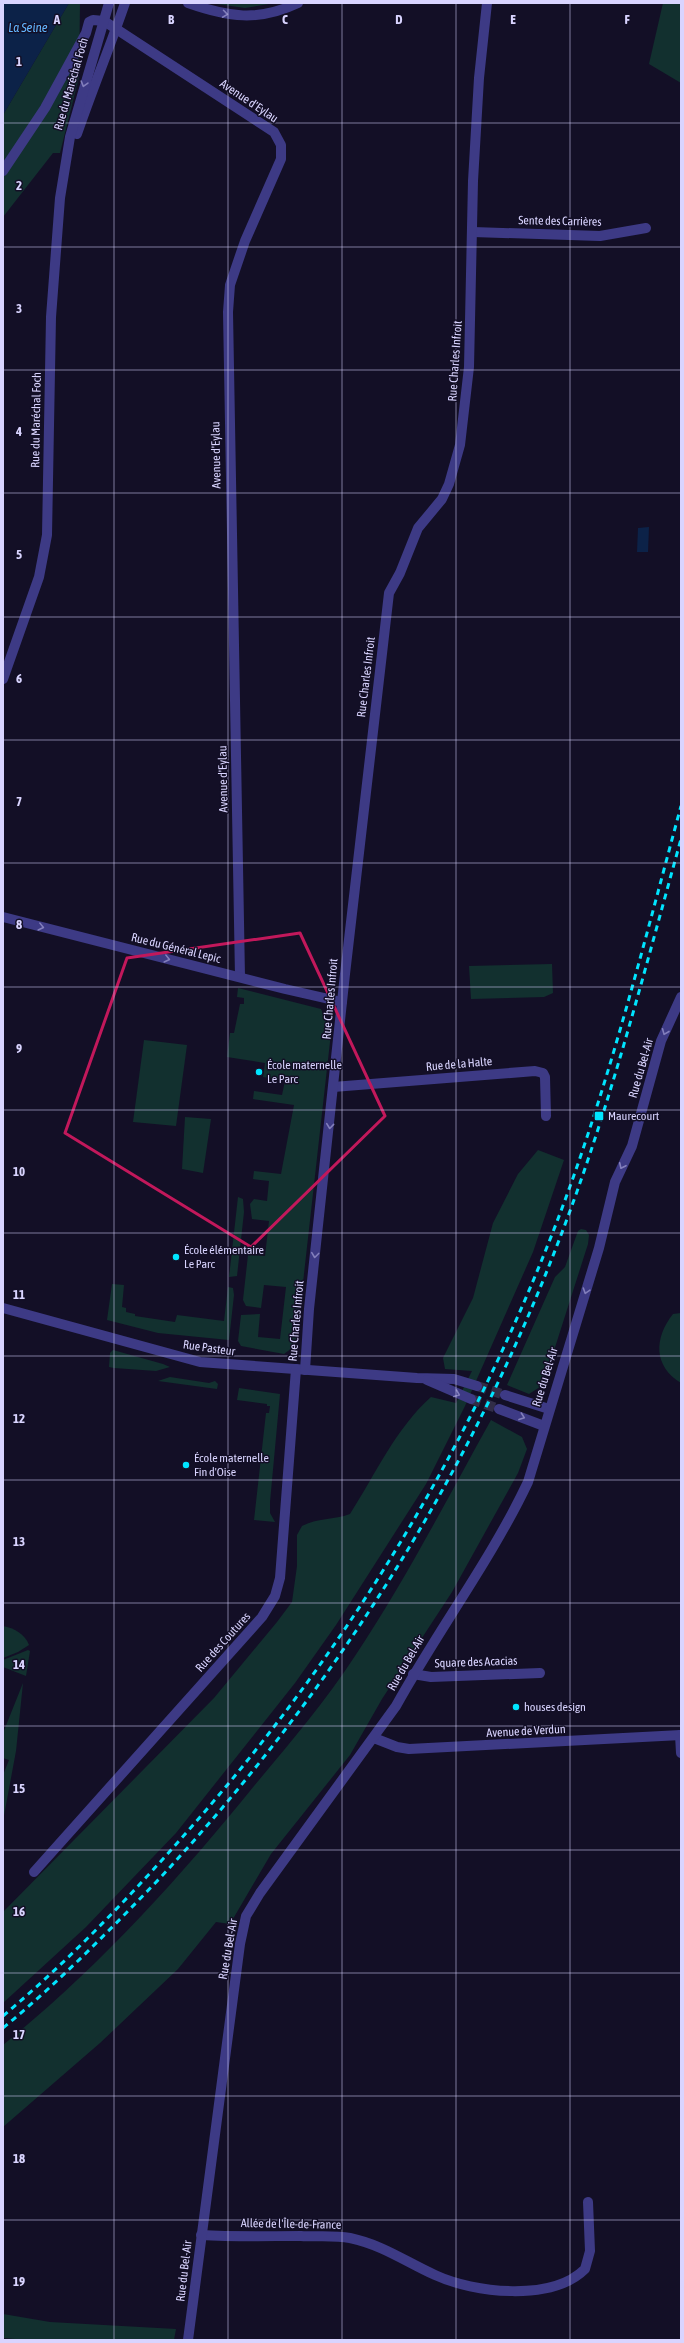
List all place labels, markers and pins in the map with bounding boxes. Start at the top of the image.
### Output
place label: École maternelle Le Parc [267,1058,342,1086]
marker: École maternelle Le Parc [254,1067,264,1077]
place label: Maurecourt [608,1109,660,1123]
marker: Maurecourt [593,1110,605,1122]
place label: École élémentaire Le Parc [184,1243,264,1271]
marker: École élémentaire Le Parc [171,1252,181,1262]
place label: École maternelle Fin d'Oise [194,1451,269,1479]
marker: École maternelle Fin d'Oise [181,1460,191,1470]
place label: houses design [524,1700,586,1714]
marker: houses design [511,1702,521,1712]

